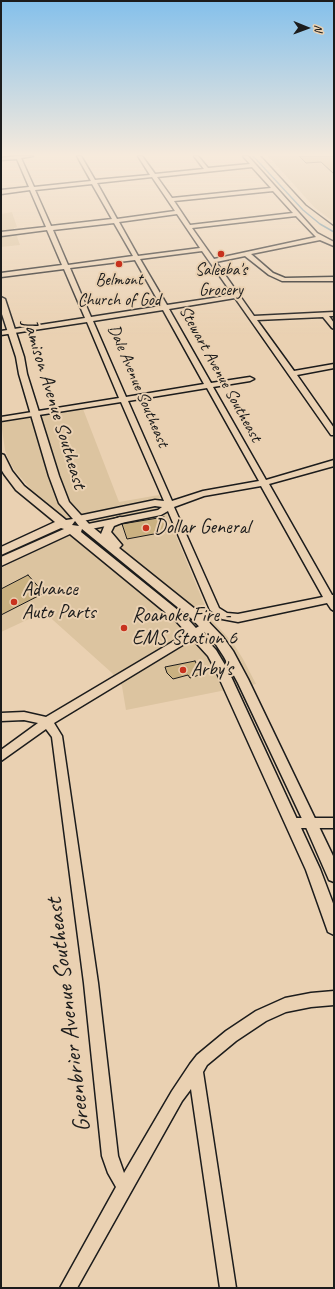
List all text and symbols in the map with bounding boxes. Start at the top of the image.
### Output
north arrow [287,8,327,48]
text: N [312,25,326,32]
marker: Saleeba's Grocery [216,249,226,259]
marker: Belmont Church of God [114,259,124,269]
place label: Saleeba's Grocery [195,261,247,301]
place label: Belmont Church of God [78,271,160,311]
street label: Stewart Avenue Southeast [174,302,266,446]
street label: Jamison Avenue Southeast [17,316,91,492]
street label: Dale Avenue Southeast [103,322,173,450]
place label: Dollar General [154,516,250,540]
marker: Dollar General [141,523,151,533]
place label: Advance Auto Parts [22,578,96,625]
marker: Advance Auto Parts [9,597,19,607]
place label: Roanoke Fire - EMS Station 6 [132,604,237,651]
marker: Roanoke Fire - EMS Station 6 [119,623,129,633]
place label: Arby's [191,658,233,682]
marker: Arby's [178,665,188,675]
street label: Greenbrier Avenue Southeast [40,896,98,1134]

